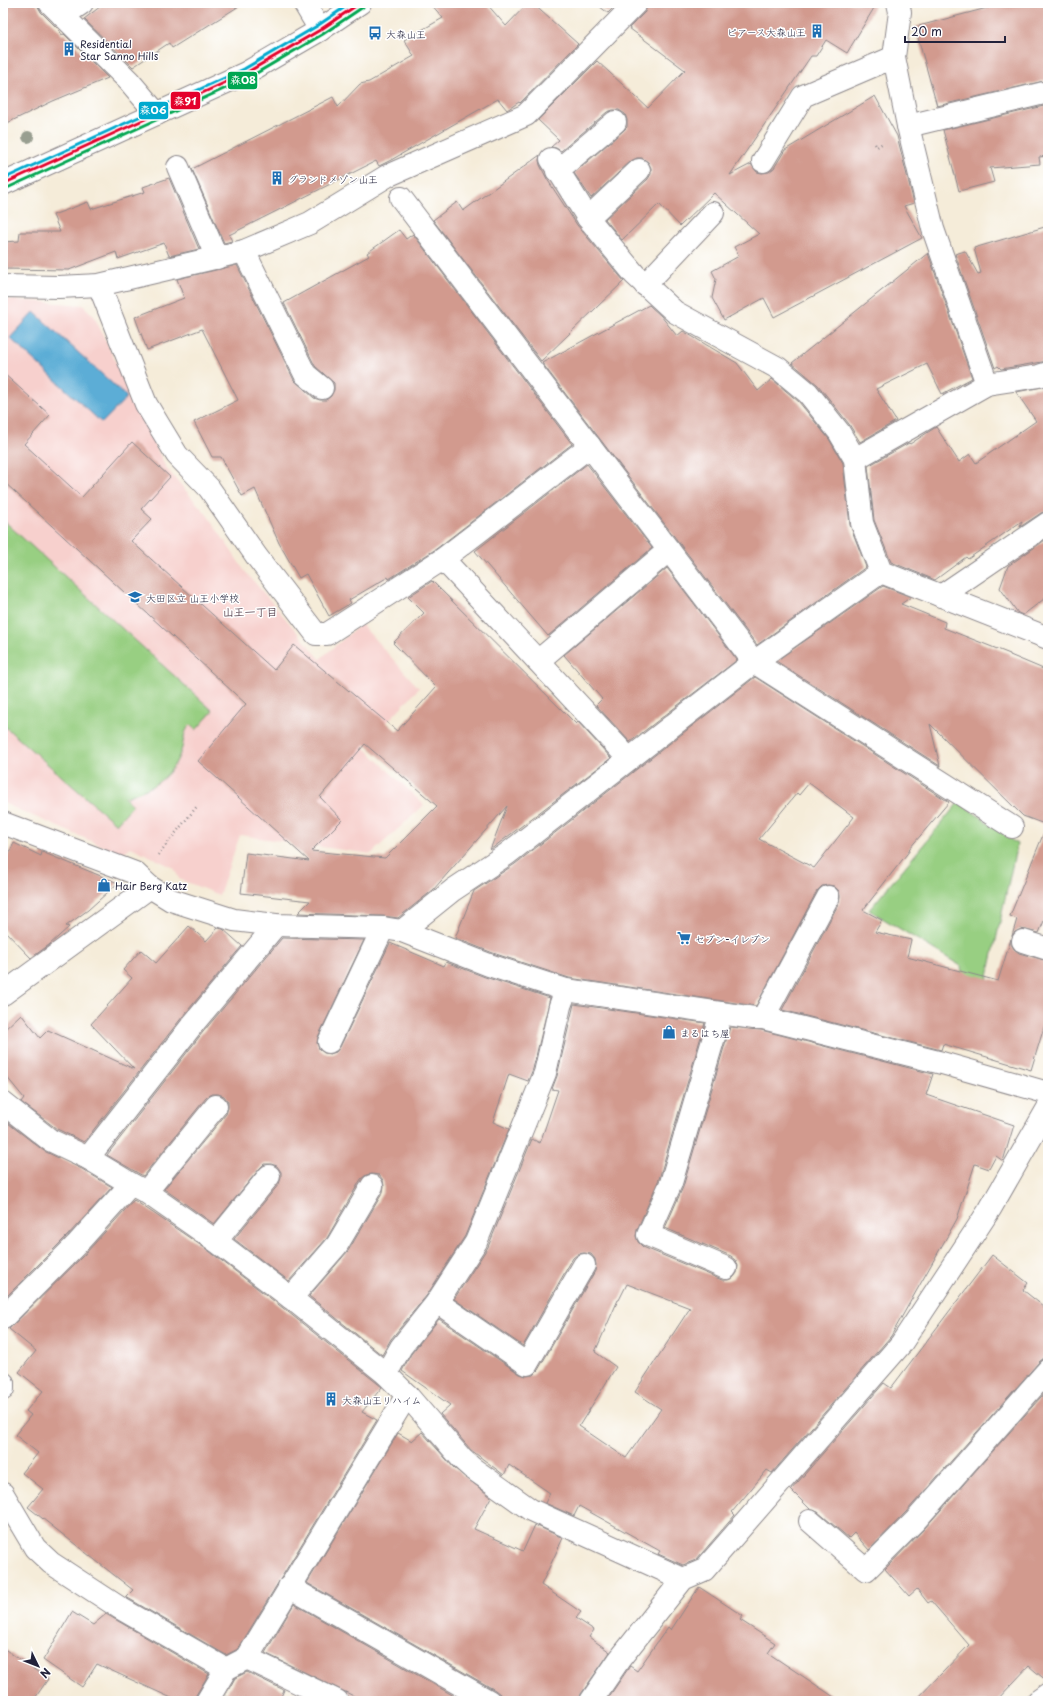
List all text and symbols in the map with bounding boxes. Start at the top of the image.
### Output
scale bar [905,18,1005,44]
text: 20 m [911,22,942,40]
building icon: ピアース大森山王 [809,23,825,39]
place label: ピアース大森山王 [727,24,806,39]
bus stop icon: 大森山王 [367,25,383,41]
place label: 大森山王 [386,26,426,41]
place label: Residential Star Sanno Hills [80,36,159,63]
building icon: Residential Star Sanno Hills [61,41,77,57]
line badge: 森08 [227,71,258,90]
text: 森08 [230,71,256,88]
line badge: 森91 [170,91,201,110]
text: 森91 [174,92,196,109]
line badge: 森06 [138,101,169,120]
text: 森06 [140,101,167,118]
building icon: グランドメゾン山王 [269,170,285,186]
place label: グランドメゾン山王 [288,171,378,186]
school or university icon: 大田区立 山王小学校 [127,589,143,605]
place label: 大田区立 山王小学校 [146,590,239,605]
district label: 山王一丁目 [223,603,278,620]
shop icon: Hair Berg Katz [96,877,112,893]
place label: Hair Berg Katz [115,878,187,893]
supermarket icon: セブン-イレブン [676,930,692,946]
place label: セブン-イレブン [695,931,770,946]
shop icon: まるはち屋 [661,1024,677,1040]
place label: まるはち屋 [680,1025,730,1040]
building icon: 大森山王リハイム [323,1391,339,1407]
place label: 大森山王リハイム [342,1392,422,1407]
north arrow [18,1646,58,1686]
text: N [36,1664,55,1682]

